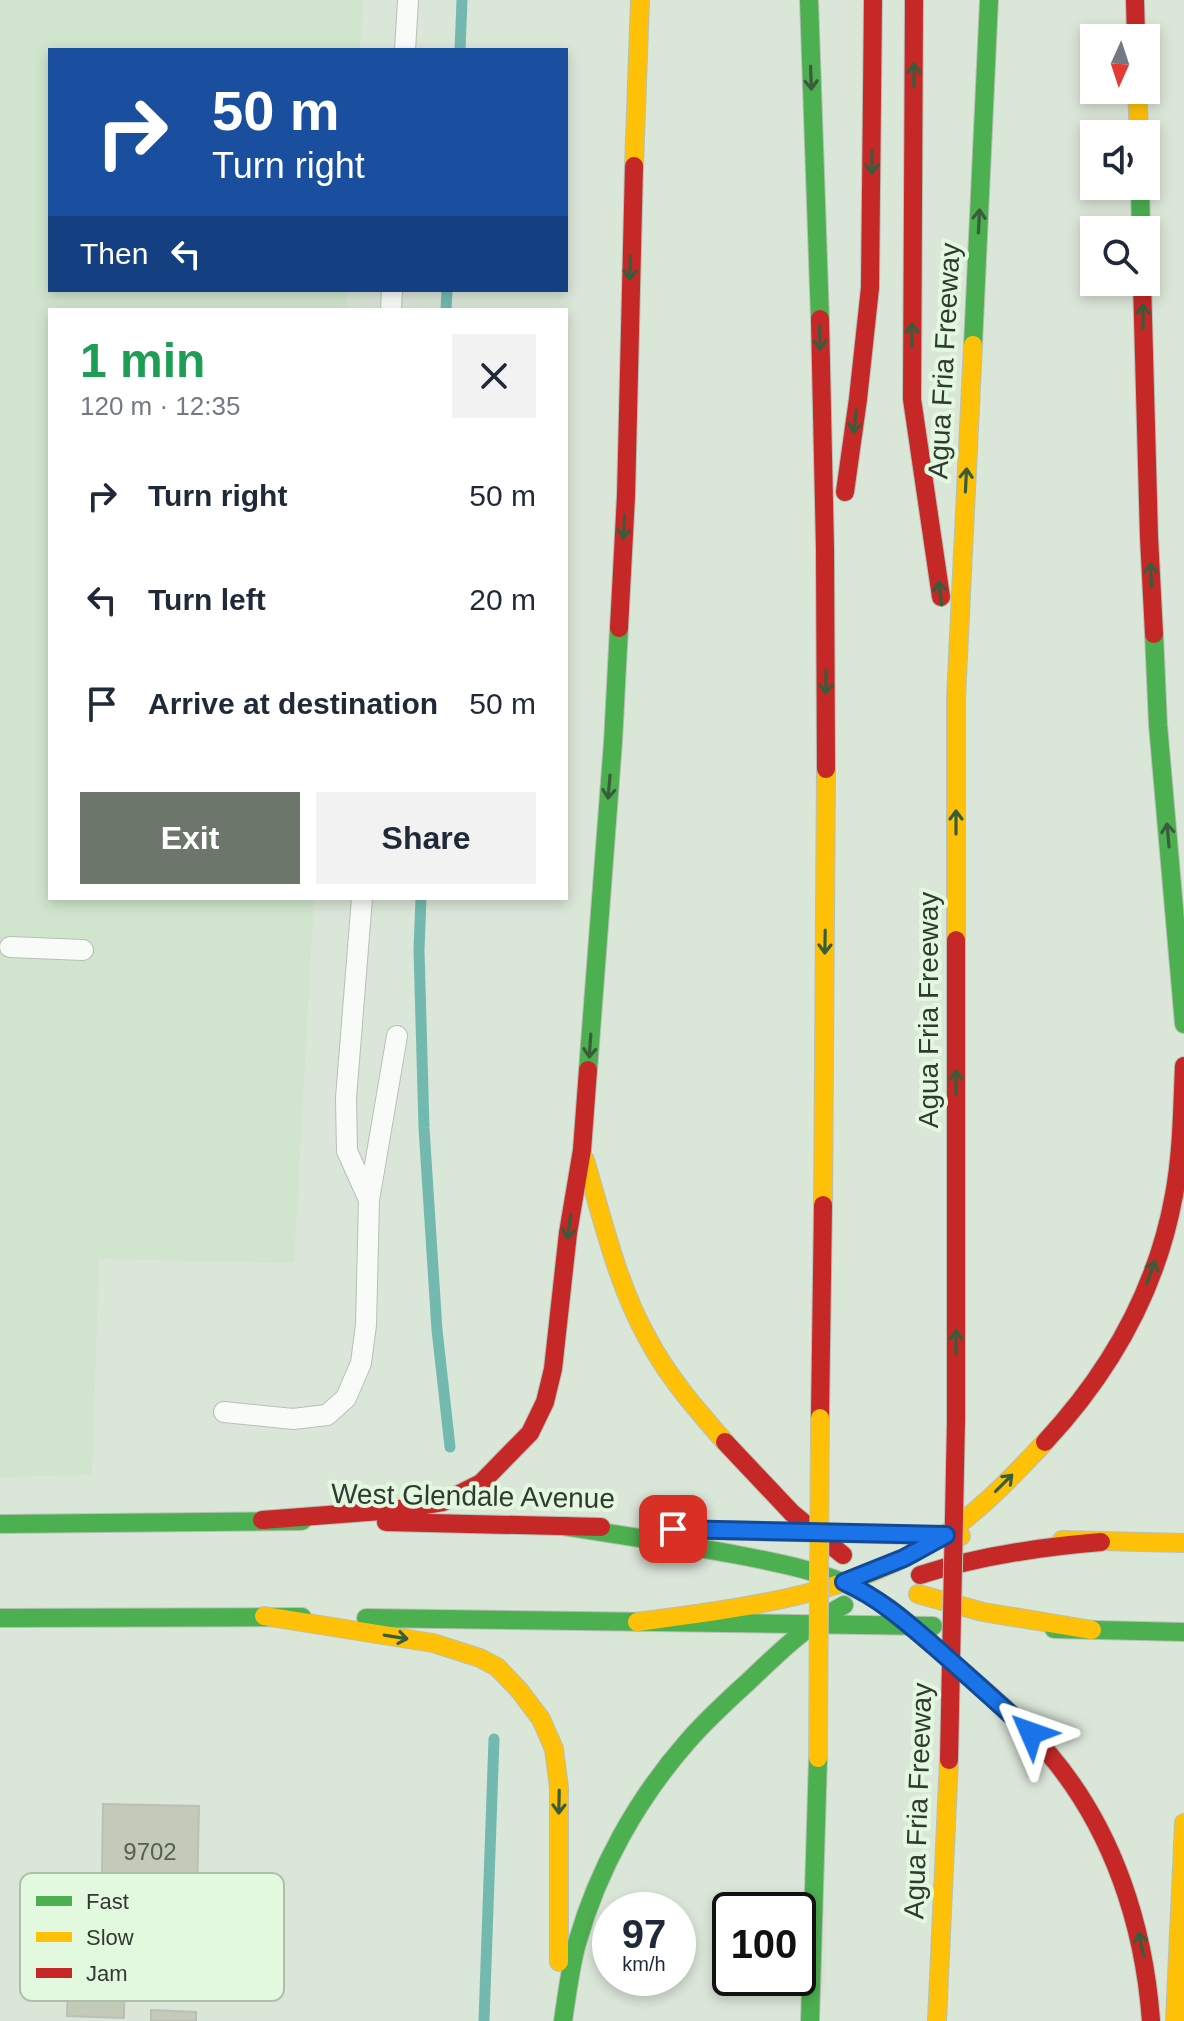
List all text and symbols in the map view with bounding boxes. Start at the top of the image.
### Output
north arrow [1080,24,1160,104]
map controls [1080,24,1160,296]
one-way arrow [906,62,922,89]
one-way arrow [804,64,819,91]
text: 50 m [212,79,340,142]
icon: right [80,80,184,184]
button: sound [1080,120,1160,200]
text: Turn right [212,145,365,186]
one-way arrow [864,148,880,175]
one-way arrow [971,208,986,235]
button: search [1080,216,1160,296]
icon: left [164,232,208,276]
text: Then [80,237,148,270]
street label: Agua Fria Freeway [922,242,966,480]
one-way arrow [623,254,638,281]
one-way arrow [1135,303,1150,329]
one-way arrow [904,322,920,349]
one-way arrow [813,324,828,351]
text: 1 min [80,334,205,387]
button: close [452,334,536,418]
text: 120 m · 12:35 [80,391,240,421]
one-way arrow [847,408,862,433]
one-way arrow [959,467,974,494]
icon: right [80,474,124,518]
text: Turn right [148,479,287,512]
text: 50 m [469,479,536,512]
one-way arrow [617,513,632,540]
one-way arrow [1143,562,1158,589]
icon: left [80,578,124,622]
one-way arrow [932,581,947,606]
text: Turn left [148,583,266,616]
text: 20 m [469,583,536,616]
one-way arrow [818,668,834,695]
icon: arrive [80,682,124,726]
text: Arrive at destination [148,687,438,720]
text: 50 m [469,687,536,720]
one-way arrow [601,773,616,800]
button: Exit [80,792,300,884]
button: Share [316,792,536,884]
one-way arrow [948,809,964,836]
one-way arrow [1160,822,1175,849]
street label: Agua Fria Freeway [913,892,944,1128]
one-way arrow [817,928,833,955]
one-way arrow [582,1032,597,1059]
one-way arrow [948,1069,964,1096]
one-way arrow [561,1213,576,1239]
one-way arrow [1145,1260,1159,1285]
one-way arrow [948,1329,964,1356]
one-way arrow [994,1474,1013,1493]
street label: West Glendale Avenue [331,1478,615,1514]
pin [639,1495,707,1563]
icon: arrive [651,1507,695,1551]
one-way arrow [383,1630,409,1645]
street label: Agua Fria Freeway [898,1682,938,1920]
position arrow [989,1691,1073,1775]
one-way arrow [551,1788,567,1815]
house number: 9702 [123,1838,177,1865]
legend [20,1873,284,2001]
text: Fast [86,1889,129,1914]
speed limit sign: 100 [712,1892,816,1996]
text: 97 [622,1912,666,1956]
text: Slow [86,1925,134,1950]
one-way arrow [1133,1932,1148,1957]
text: km/h [622,1953,666,1975]
text: Jam [86,1961,128,1986]

